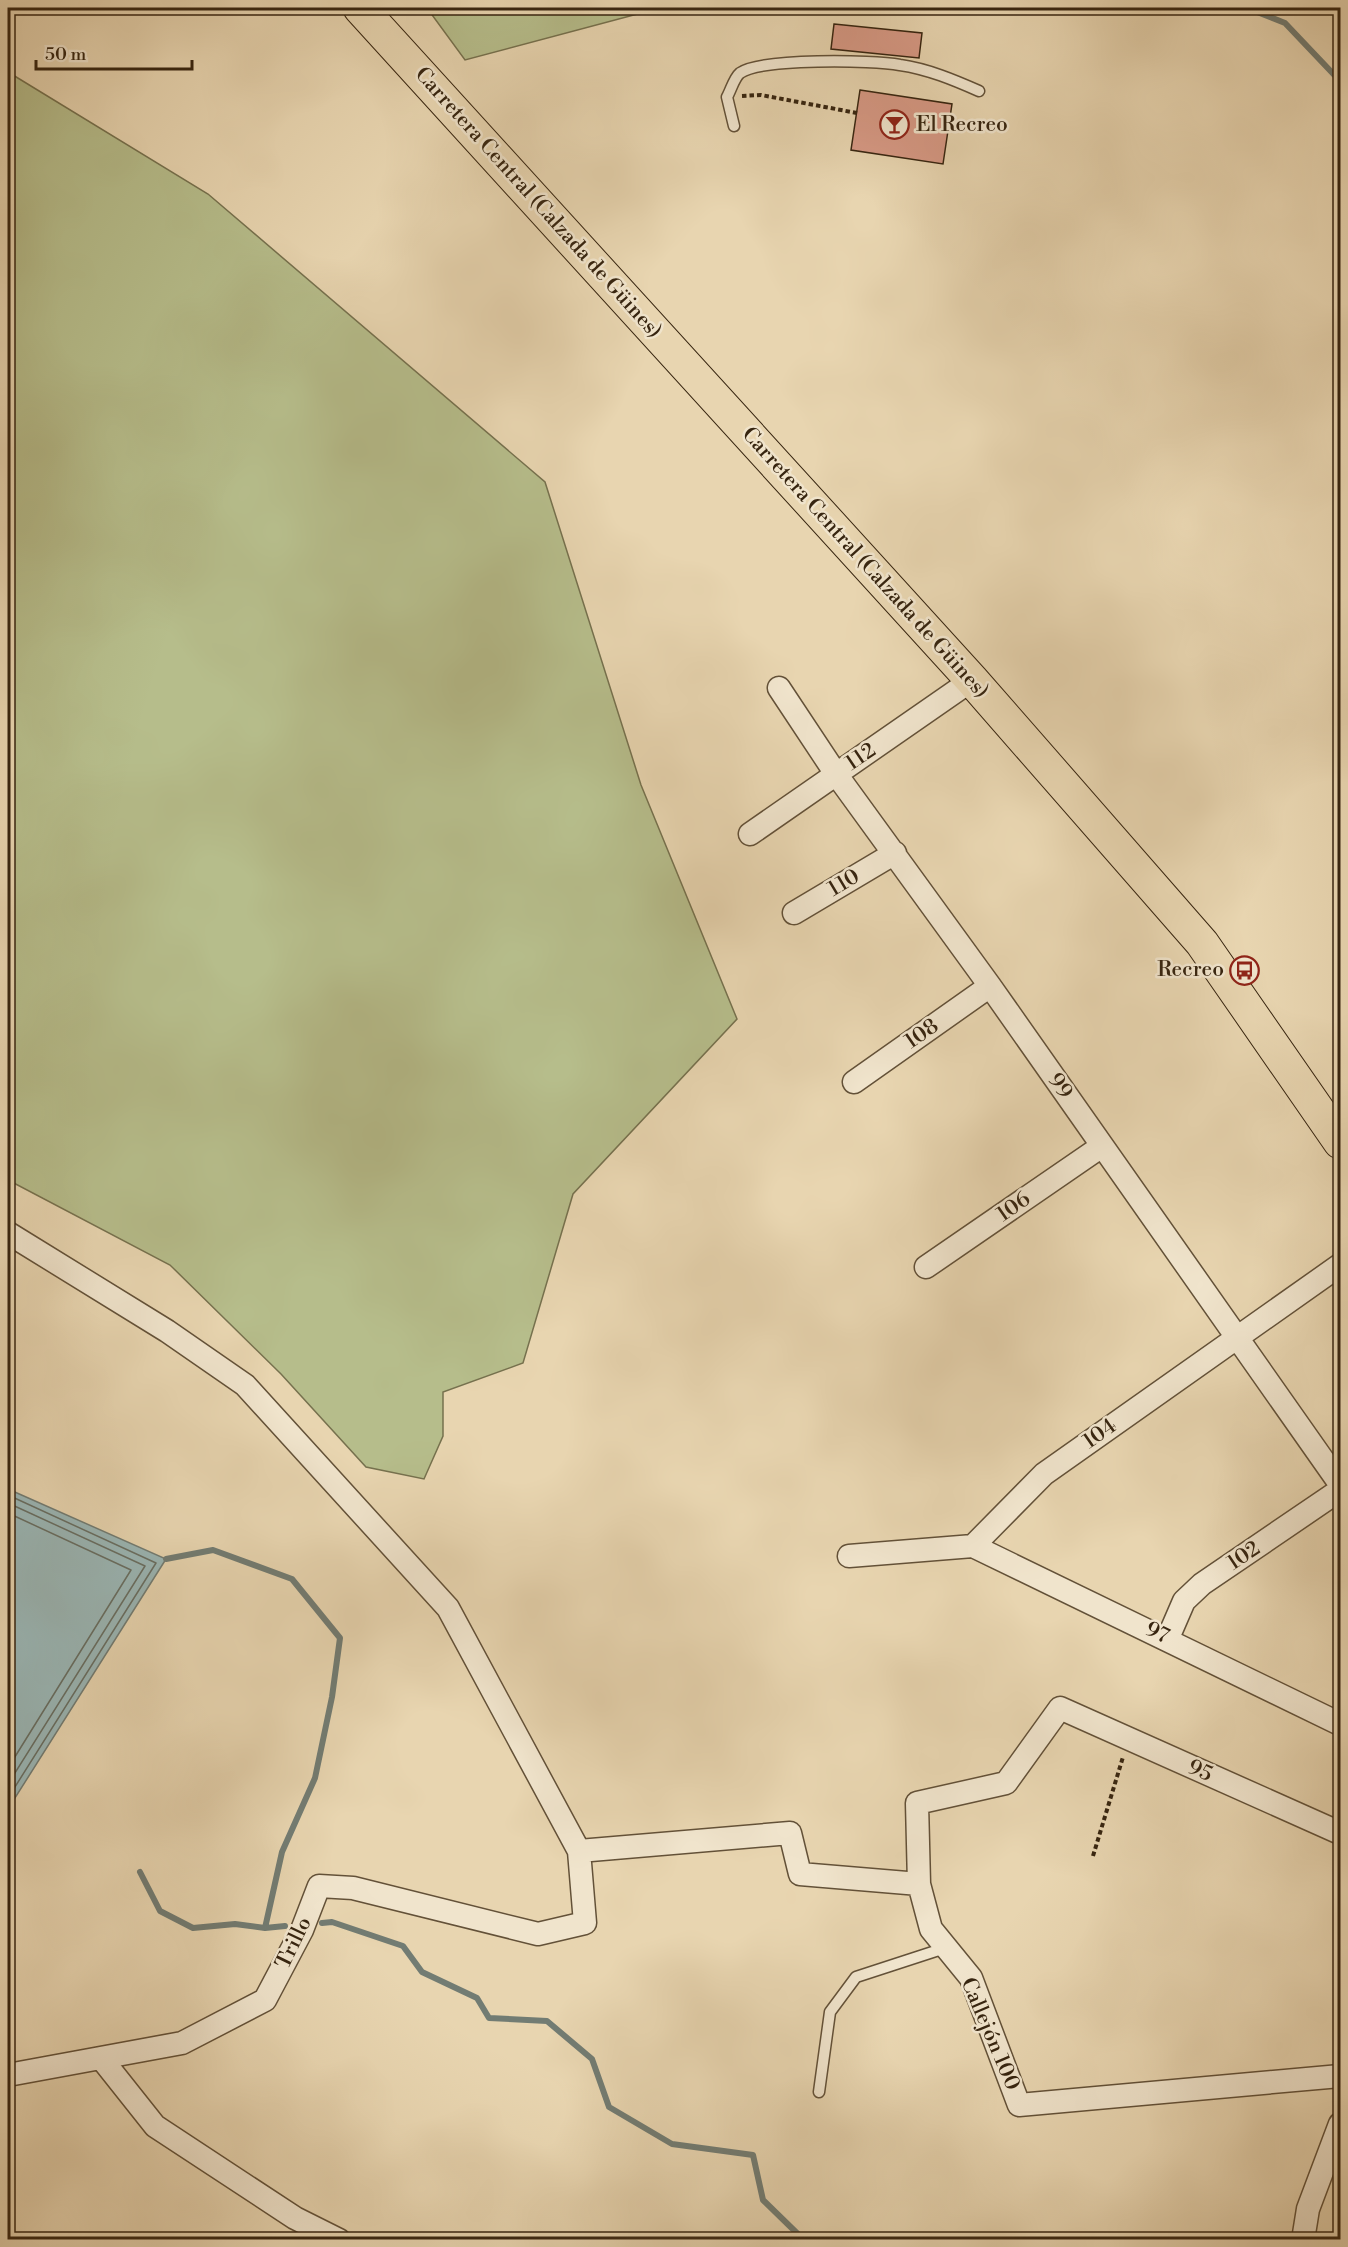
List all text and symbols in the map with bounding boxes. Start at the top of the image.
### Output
scale bar [36,33,192,71]
text: 50 m [45,43,87,66]
street label: Carretera Central (Calzada de Güines) [409,62,667,344]
bar icon: El Recreo [879,109,911,141]
place label: El Recreo [916,112,1008,138]
street label: Carretera Central (Calzada de Güines) [736,422,994,704]
street label: 112 [841,738,881,776]
street label: 110 [824,864,864,902]
bus stop icon: Recreo [1229,954,1261,986]
place label: Recreo [1157,957,1224,983]
street label: 108 [900,1013,944,1055]
street label: 99 [1042,1068,1078,1104]
street label: 106 [992,1186,1036,1228]
street label: 104 [1078,1413,1122,1455]
street label: 102 [1223,1536,1265,1576]
street label: 97 [1141,1616,1174,1650]
street label: 95 [1184,1754,1216,1788]
street label: Trillo [270,1913,318,1973]
street label: Callejón 100 [955,1974,1025,2094]

